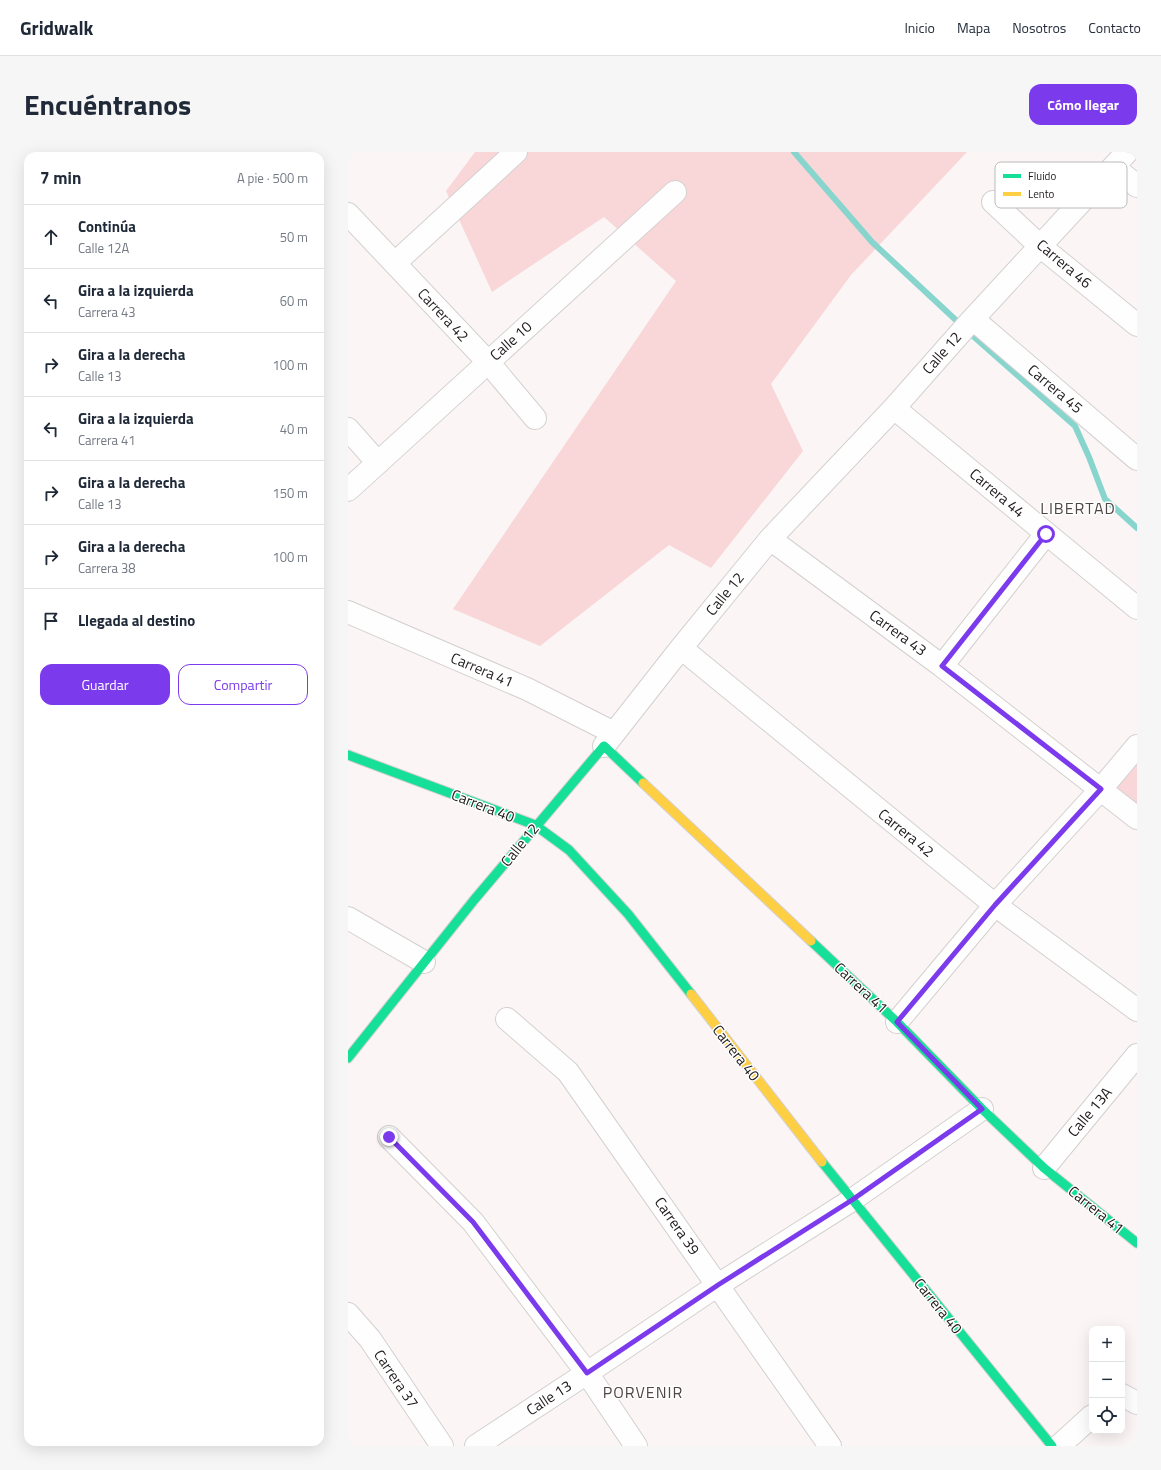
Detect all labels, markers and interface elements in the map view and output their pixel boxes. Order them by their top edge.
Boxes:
text: Gridwalk [20,13,93,42]
text: Inicio [904,17,935,38]
text: Mapa [957,17,990,38]
text: Nosotros [1012,17,1066,38]
text: Contacto [1088,17,1141,38]
text: Encuéntranos [24,83,191,126]
button: Cómo llegar [1029,84,1137,125]
legend [995,162,1127,208]
text: 7 min [40,165,81,191]
text: A pie · 500 m [237,168,308,188]
text: Fluido [1028,168,1056,184]
text: Lento [1028,186,1055,202]
text: Continúa [78,215,136,238]
icon: ahead [40,226,62,248]
text: 50 m [280,227,308,247]
street label: Carrera 46 [1032,234,1097,294]
text: Calle 12A [78,238,129,258]
text: Gira a la izquierda [78,279,194,302]
street label: Carrera 42 [412,283,474,347]
icon: left [40,290,62,312]
text: 60 m [280,291,308,311]
text: Carrera 43 [78,302,135,322]
street label: Calle 10 [484,315,537,366]
street label: Calle 12 [916,326,967,379]
text: Gira a la derecha [78,343,185,366]
icon: right [40,354,62,376]
text: 100 m [272,355,308,375]
street label: Carrera 45 [1023,359,1088,419]
text: Calle 13 [78,366,122,386]
text: Gira a la izquierda [78,407,194,430]
icon: left [40,418,62,440]
text: 40 m [280,419,308,439]
text: Carrera 41 [78,430,135,450]
street label: Carrera 44 [965,463,1030,523]
text: Gira a la derecha [78,471,185,494]
icon: right [40,482,62,504]
text: 150 m [272,483,308,503]
text: Calle 13 [78,494,122,514]
district label: LIBERTAD [1040,496,1116,520]
route start [1037,525,1055,543]
text: Gira a la derecha [78,535,185,558]
icon: right [40,546,62,568]
text: 100 m [272,547,308,567]
text: Carrera 38 [78,558,135,578]
street label: Calle 12 [700,567,749,620]
street label: Carrera 43 [865,604,932,661]
text: Llegada al destino [78,609,195,632]
icon: arrive [40,610,62,632]
street label: Carrera 41 [447,646,517,693]
button: Guardar [40,664,170,705]
button: Compartir [178,664,308,705]
street label: Carrera 40 [448,783,518,828]
street label: Carrera 42 [873,803,939,862]
street label: Calle 12 [495,818,544,871]
street label: Carrera 41 [829,957,893,1019]
street label: Carrera 40 [707,1019,766,1086]
street label: Calle 13A [1062,1082,1117,1142]
route end [380,1128,398,1146]
street label: Carrera 41 [1063,1180,1129,1239]
street label: Carrera 39 [649,1192,706,1259]
street label: Carrera 40 [909,1273,968,1339]
map controls [1089,1326,1125,1434]
button: + [1089,1326,1125,1362]
street label: Carrera 37 [368,1345,424,1413]
button: − [1089,1362,1125,1398]
street label: Calle 13 [521,1374,576,1421]
district label: PORVENIR [603,1380,683,1404]
button: locate [1089,1398,1125,1434]

